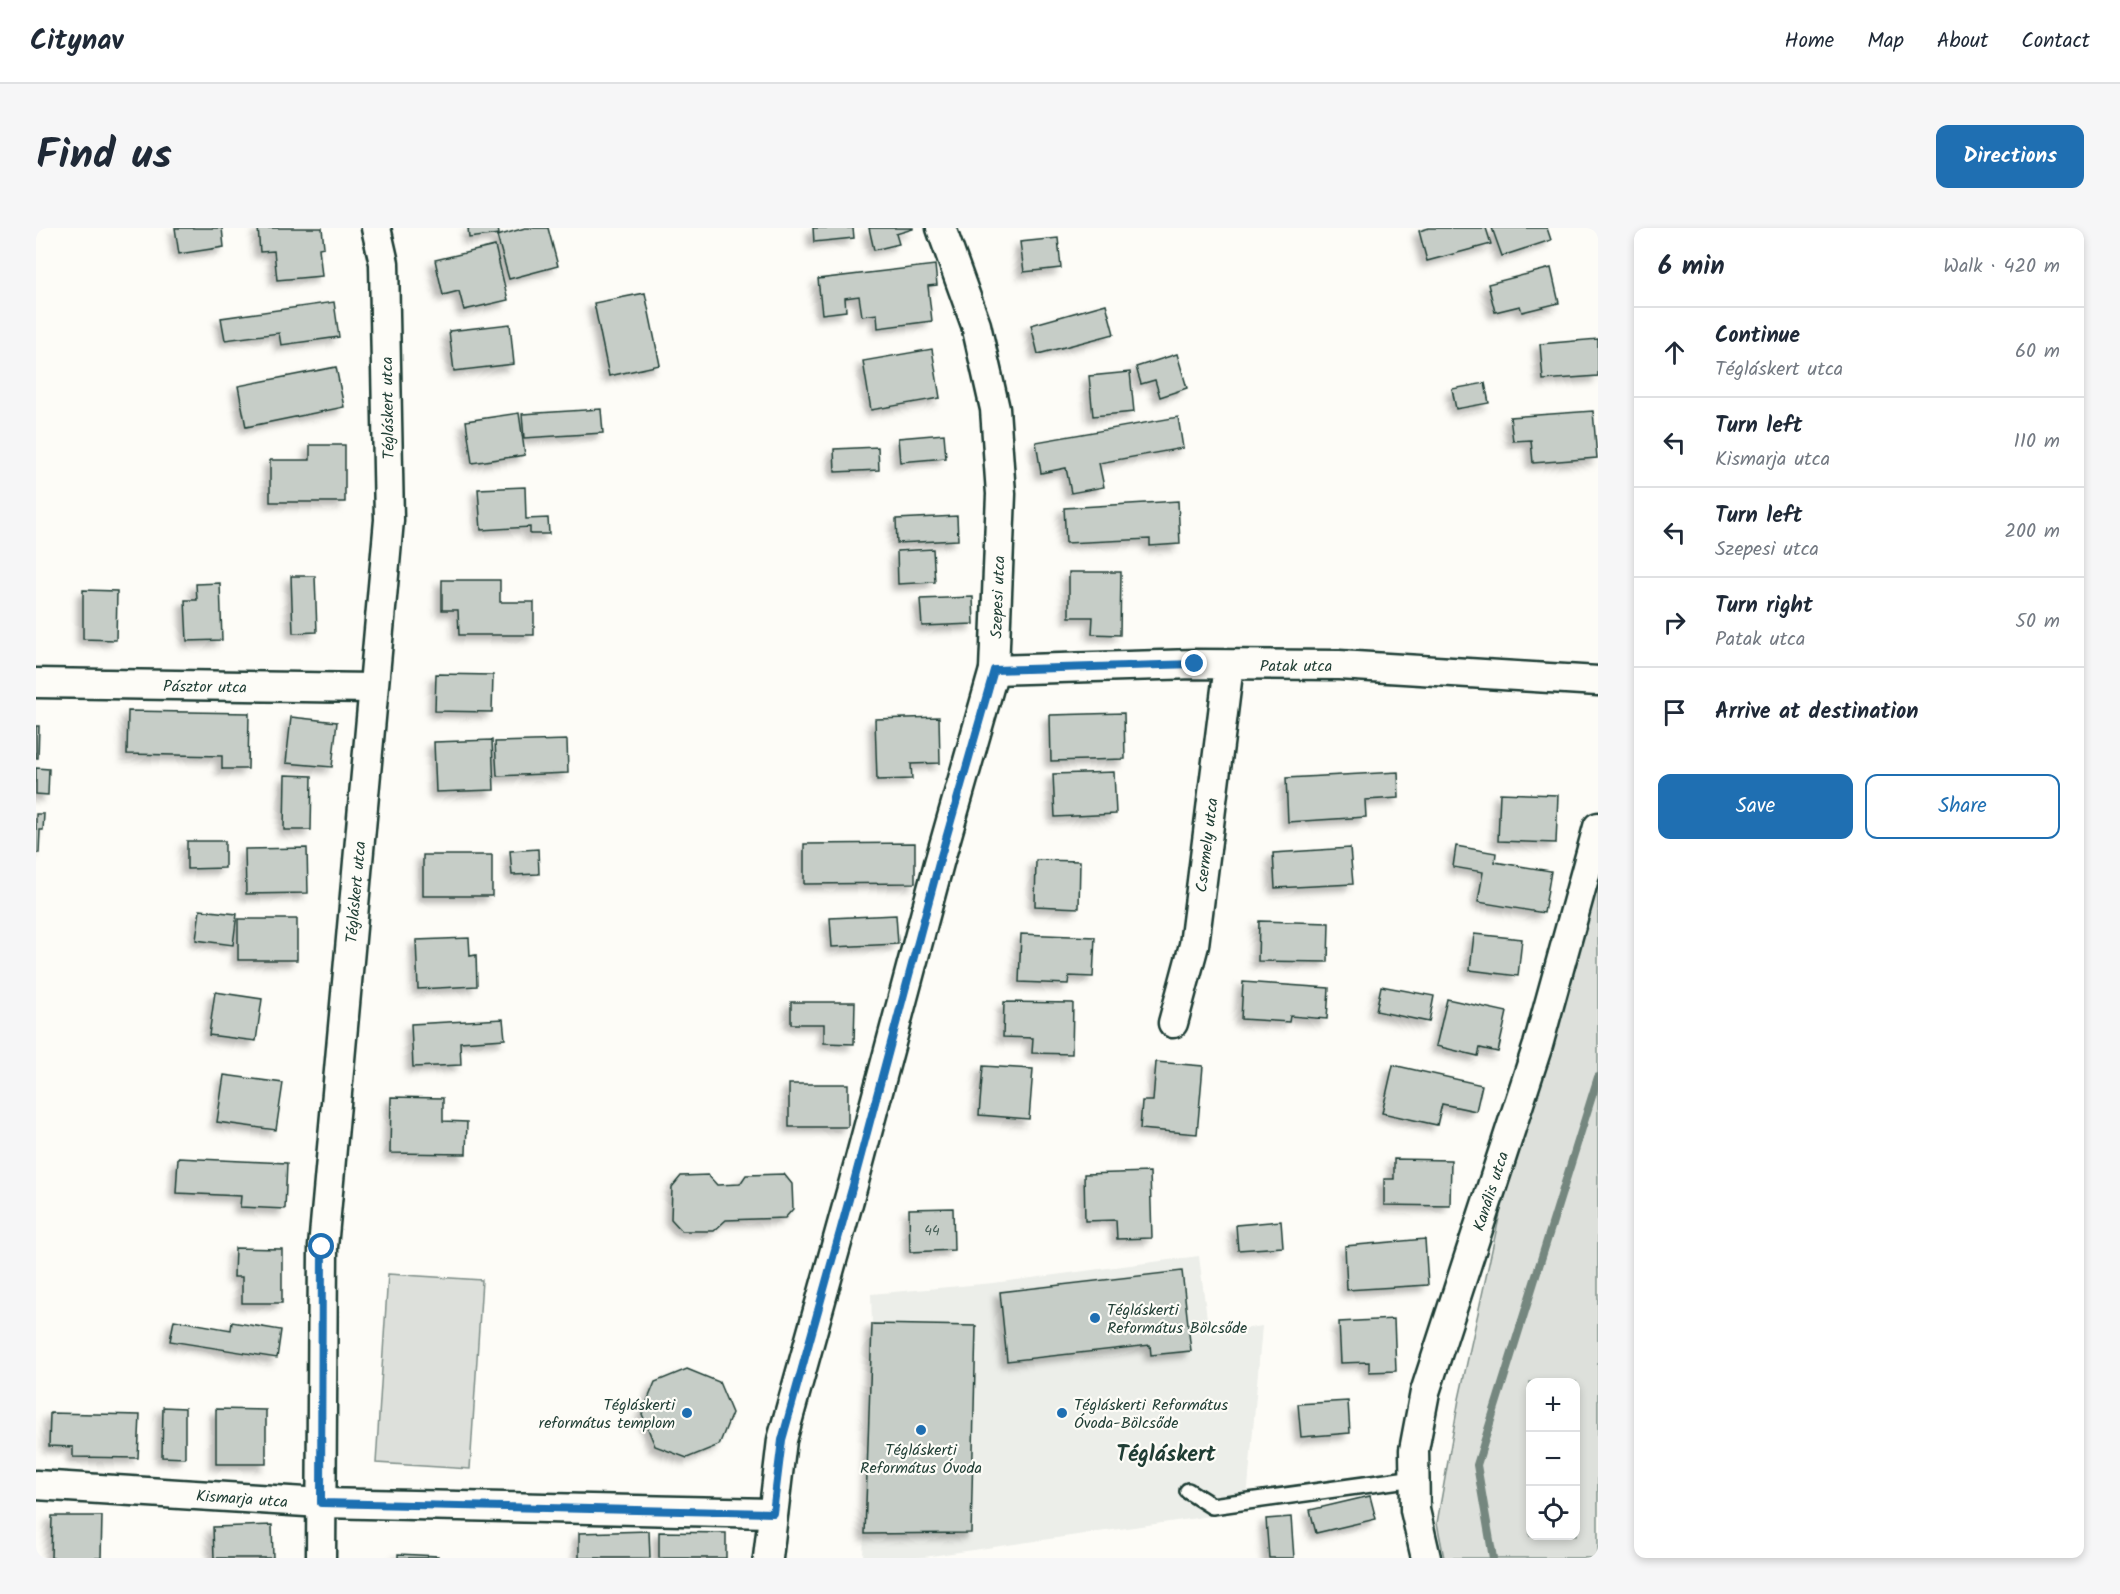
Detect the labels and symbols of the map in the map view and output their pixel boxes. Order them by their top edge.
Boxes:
street label: Tégláskert utca [375,356,402,459]
street label: Szepesi utca [985,555,1012,639]
route end [1181,650,1207,676]
street label: Patak utca [1260,654,1332,679]
street label: Pásztor utca [163,674,247,701]
street label: Csermely utca [1189,796,1226,894]
street label: Tégláskert utca [340,840,373,944]
street label: Kanális utca [1467,1148,1516,1235]
house number: 44 [924,1220,940,1242]
route start [308,1233,334,1259]
place label: Tégláskerti Református Bölcsőde [1107,1298,1247,1341]
marker: Tégláskerti Református Bölcsőde [1088,1311,1102,1325]
place label: Tégláskerti református templom [539,1393,676,1436]
place label: Tégláskerti Református Óvoda-Bölcsőde [1074,1393,1228,1436]
marker: Tégláskerti református templom [680,1406,694,1420]
marker: Tégláskerti Református Óvoda-Bölcsőde [1055,1406,1069,1420]
marker: Tégláskerti Református Óvoda [914,1423,928,1437]
place label: Tégláskerti Református Óvoda [860,1438,982,1481]
district label: Tégláskert [1116,1438,1217,1473]
street label: Kismarja utca [195,1484,289,1515]

